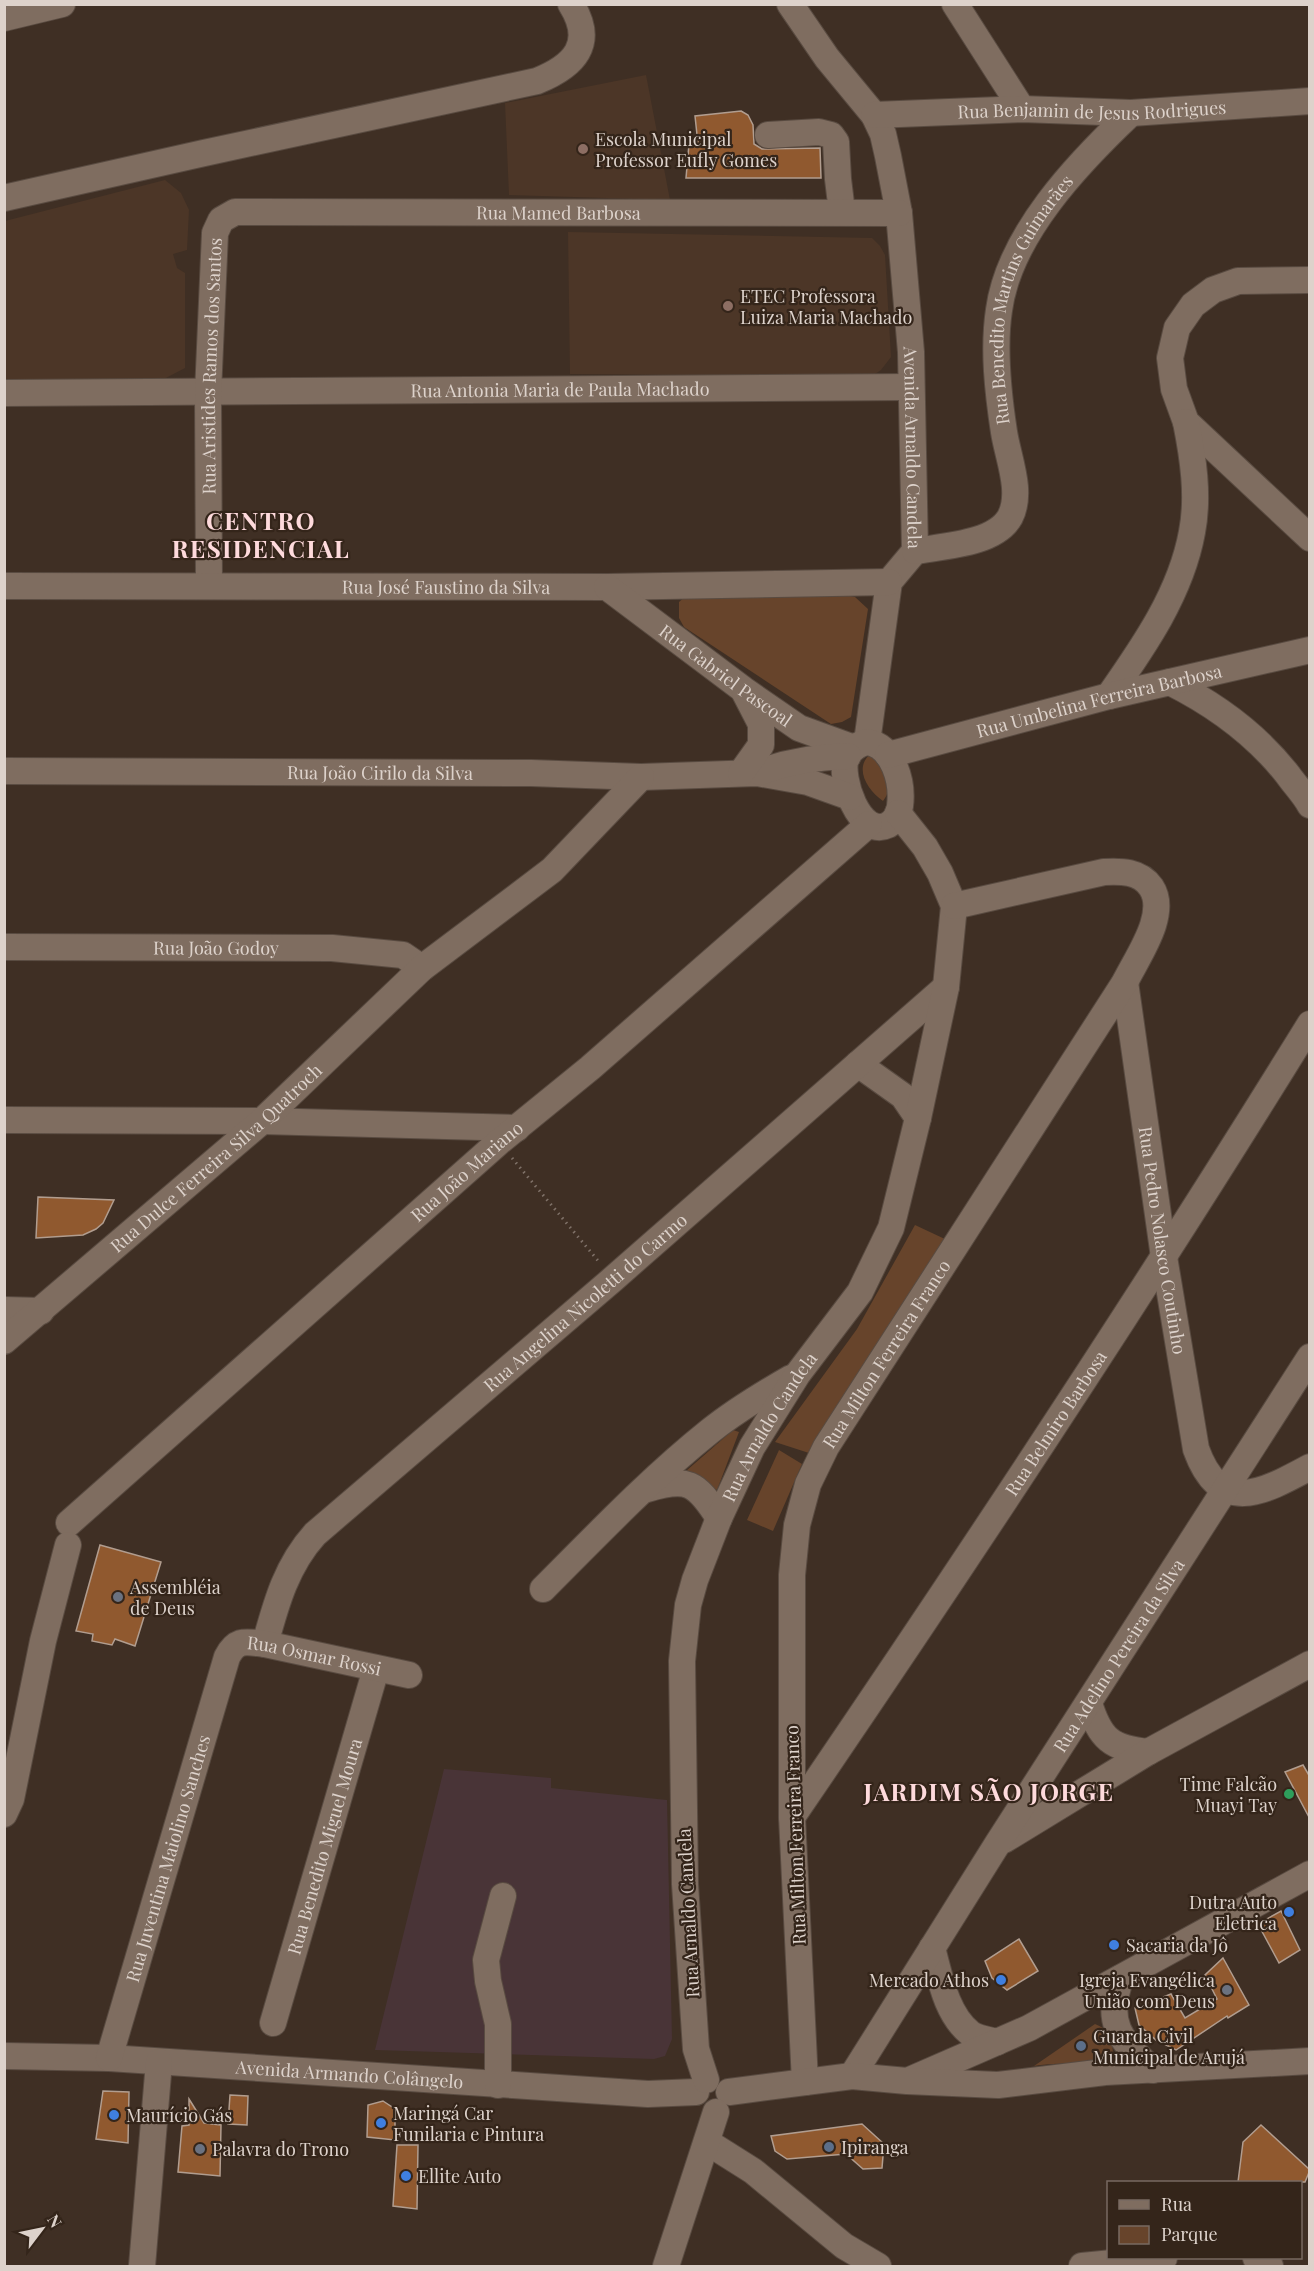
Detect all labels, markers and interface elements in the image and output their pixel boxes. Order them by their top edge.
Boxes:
street label: Rua Benjamin de Jesus Rodrigues [957,95,1227,125]
place label: Escola Municipal Professor Eufly Gomes [595,127,777,172]
marker: Escola Municipal Professor Eufly Gomes [576,142,590,156]
street label: Rua Benedito Martins Guimarães [984,169,1078,426]
street label: Rua Mamed Barbosa [476,200,641,225]
street label: Rua Aristides Ramos dos Santos [196,237,227,495]
place label: ETEC Professora Luiza Maria Machado [740,284,912,329]
marker: ETEC Professora Luiza Maria Machado [721,299,735,313]
street label: Avenida Arnaldo Candela [898,344,927,549]
street label: Rua Antonia Maria de Paula Machado [410,376,710,402]
district label: CENTRO RESIDENCIAL [172,504,350,564]
street label: Rua José Faustino da Silva [342,575,550,599]
street label: Rua Gabriel Pascoal [654,618,797,732]
street label: Rua Umbelina Ferreira Barbosa [974,659,1224,743]
street label: Rua João Cirilo da Silva [287,760,473,785]
street label: Rua João Godoy [153,935,279,960]
street label: Rua Dulce Ferreira Silva Quatroch [105,1058,327,1258]
street label: Rua João Mariano [405,1115,528,1227]
street label: Rua Pedro Nolasco Coutinho [1134,1125,1192,1356]
street label: Rua Angelina Nicoletti do Carmo [478,1208,692,1397]
street label: Rua Milton Ferreira Franco [816,1255,956,1453]
street label: Rua Belmiro Barbosa [999,1346,1112,1500]
street label: Rua Arnaldo Candela [716,1347,822,1505]
street label: Rua Adelino Pereira da Silva [1047,1554,1190,1757]
place label: Assembléia de Deus [129,1575,221,1620]
marker: Assembléia de Deus [111,1590,125,1604]
street label: Rua Osmar Rossi [246,1630,384,1681]
street label: Rua Milton Ferreira Franco [779,1725,811,1945]
street label: Rua Juventina Maiolino Sanches [120,1732,215,1985]
street label: Rua Benedito Miguel Moura [282,1735,367,1957]
place label: Time Falcão Muayi Tay [1179,1772,1277,1817]
district label: JARDIM SÃO JORGE [863,1775,1114,1807]
marker: Time Falcão Muayi Tay [1282,1787,1296,1801]
street label: Rua Arnaldo Candela [672,1828,704,1998]
place label: Dutra Auto Eletrica [1189,1890,1277,1935]
marker: Dutra Auto Eletrica [1282,1905,1296,1919]
place label: Sacaria da Jô [1126,1933,1228,1957]
marker: Sacaria da Jô [1107,1938,1121,1952]
place label: Mercado Athos [869,1968,989,1992]
place label: Igreja Evangélica União com Deus [1079,1968,1215,2013]
marker: Mercado Athos [994,1973,1008,1987]
marker: Igreja Evangélica União com Deus [1220,1983,1234,1997]
place label: Guarda Civil Municipal de Arujá [1093,2024,1245,2069]
marker: Guarda Civil Municipal de Arujá [1074,2039,1088,2053]
street label: Avenida Armando Colângelo [234,2054,464,2094]
place label: Maringá Car Funilaria e Pintura [393,2101,544,2146]
place label: Maurício Gás [126,2103,232,2127]
marker: Maurício Gás [107,2108,121,2122]
marker: Maringá Car Funilaria e Pintura [374,2116,388,2130]
place label: Ipiranga [841,2135,908,2159]
place label: Palavra do Trono [212,2137,349,2161]
marker: Ipiranga [822,2140,836,2154]
marker: Palavra do Trono [193,2142,207,2156]
place label: Ellite Auto [418,2164,502,2188]
marker: Ellite Auto [399,2169,413,2183]
legend [1107,2181,1302,2259]
text: Rua [1161,2192,1192,2216]
north arrow [12,2199,72,2259]
text: N [43,2210,67,2232]
text: Parque [1161,2222,1218,2246]

